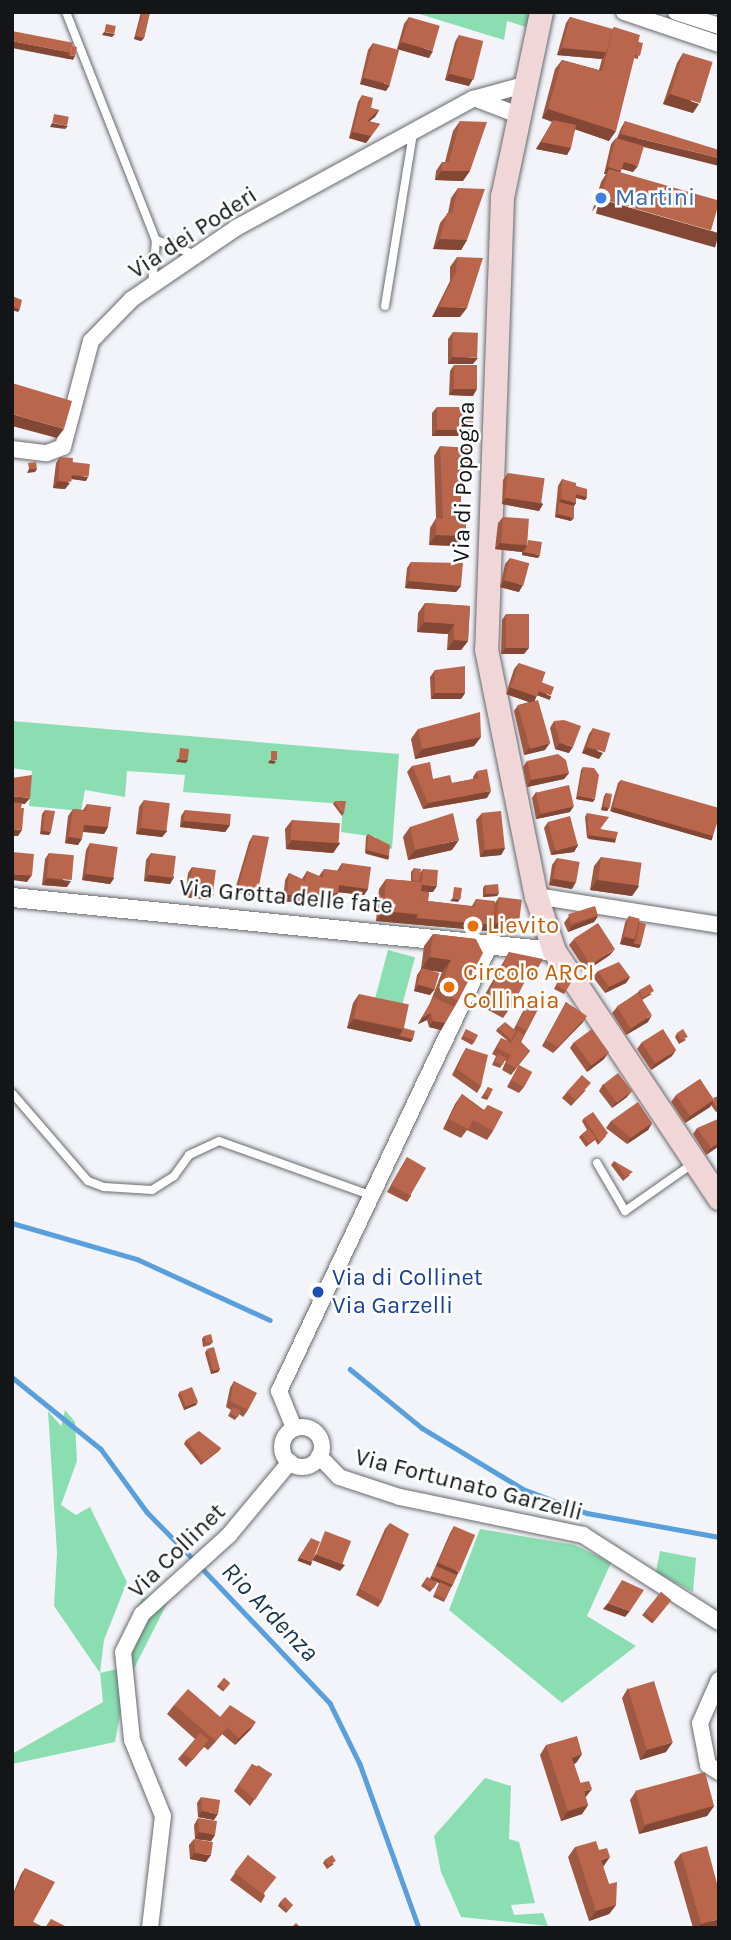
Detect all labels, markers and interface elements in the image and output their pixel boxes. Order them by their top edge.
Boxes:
street label: Via dei Poderi [123,181,263,285]
place label: Martini [615,184,695,212]
marker: Martini [593,190,609,206]
street label: Via di Popogna [447,401,481,563]
street label: Via Grotta delle fate [178,873,394,921]
place label: Lievito [487,912,559,940]
marker: Lievito [465,918,481,934]
place label: Circolo ARCI Collinaia [463,959,594,1015]
marker: Circolo ARCI Collinaia [441,979,457,995]
place label: Via di Collinet Via Garzelli [332,1264,483,1320]
marker: Via di Collinet Via Garzelli [310,1284,326,1300]
street label: Via Fortunato Garzelli [352,1443,586,1527]
street label: Via Collinet [122,1498,232,1604]
water label: Rio Ardenza [215,1556,325,1668]

